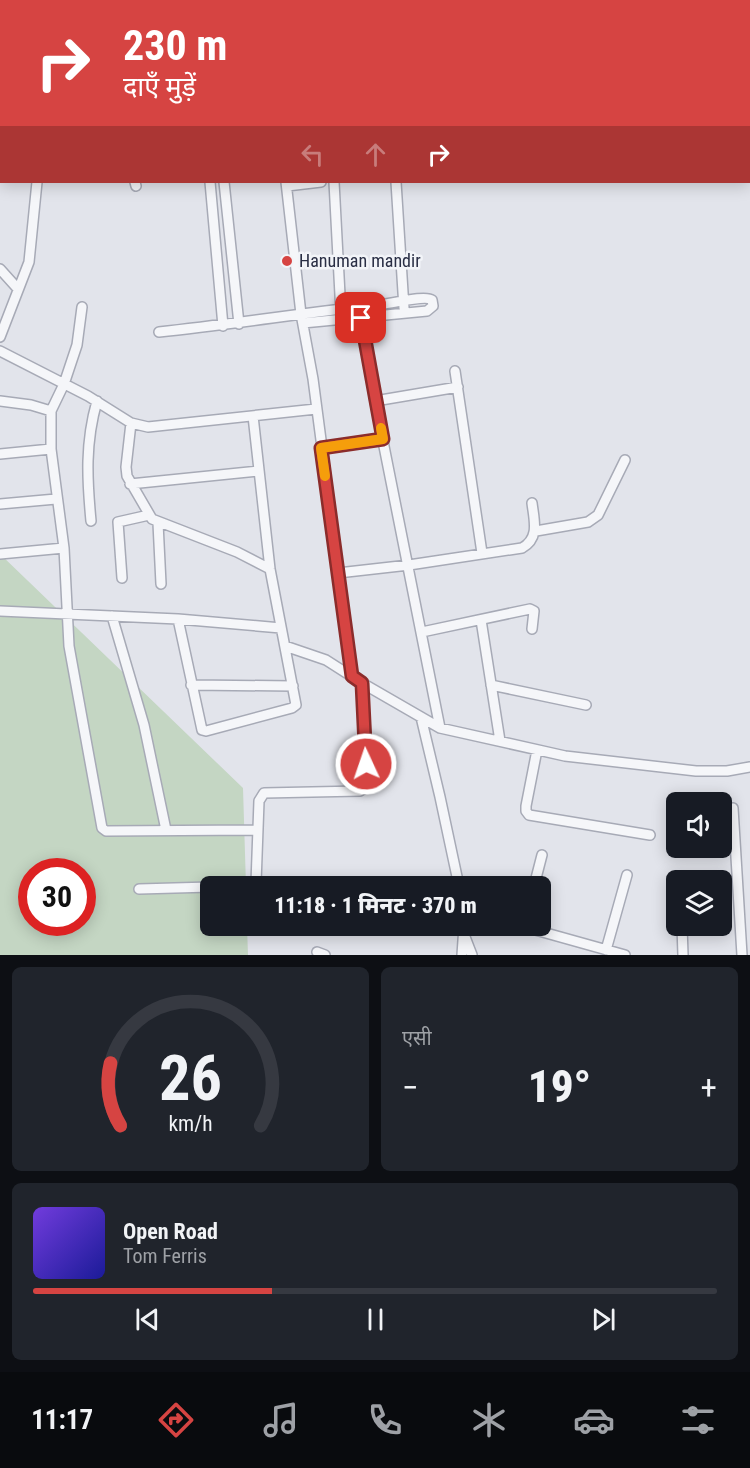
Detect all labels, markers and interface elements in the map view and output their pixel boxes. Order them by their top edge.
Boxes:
text: 230 m [123,21,228,70]
icon: right [24,24,102,102]
text: दाएँ मुड़ें [123,71,196,103]
icon: left [296,138,329,171]
icon: ahead [359,138,392,171]
icon: right [422,138,455,171]
place label: Hanuman mandir [299,250,421,271]
marker: Hanuman mandir [280,254,294,268]
pin [335,292,386,343]
icon: arrive [344,301,377,334]
position arrow [334,732,398,796]
map controls [666,792,732,936]
button: sound [666,792,732,858]
speed limit sign: 30 [18,858,96,936]
button: layers [666,870,732,936]
text: 11:18 · 1 मिनट · 370 m [274,893,477,918]
text: एसी [402,1026,432,1050]
text: 26 [159,1042,222,1115]
text: 19° [528,1060,591,1113]
text: − [402,1068,419,1107]
text: + [701,1068,717,1107]
text: km/h [168,1111,213,1136]
text: Open Road [123,1219,218,1244]
text: Tom Ferris [123,1244,207,1268]
icon: previous [131,1303,164,1336]
icon: pause [359,1303,392,1336]
icon: next [587,1303,620,1336]
icon: directions [155,1399,197,1441]
icon: music [260,1399,302,1441]
icon: phone [364,1399,406,1441]
icon: climate [468,1399,510,1441]
icon: car [573,1399,615,1441]
icon: filters [677,1399,719,1441]
text: 11:17 [31,1404,93,1436]

